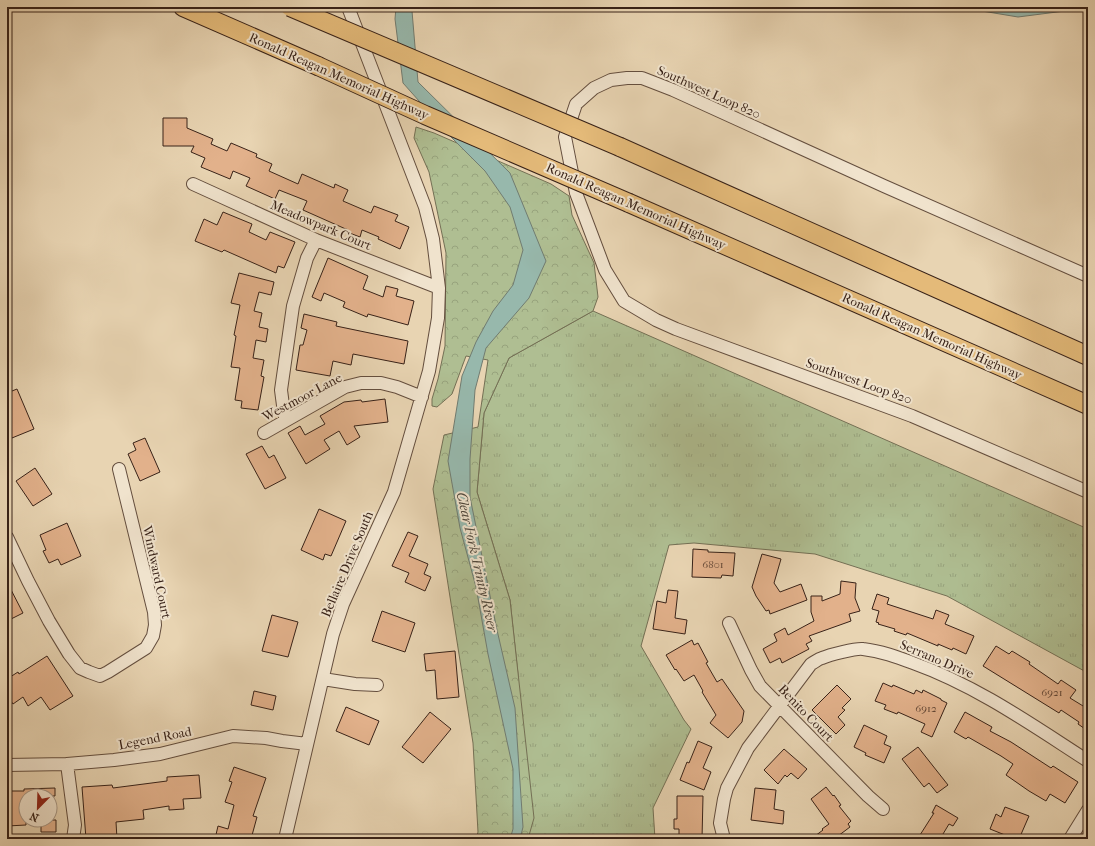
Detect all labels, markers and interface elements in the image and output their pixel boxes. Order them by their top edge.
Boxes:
street label: Ronald Reagan Memorial Highway [247,29,432,123]
street label: Southwest Loop 820 [655,62,763,122]
street label: Ronald Reagan Memorial Highway [544,159,729,253]
street label: Meadowpark Court [268,197,374,253]
street label: Ronald Reagan Memorial Highway [840,289,1025,383]
street label: Southwest Loop 820 [804,355,914,407]
street label: Westmoor Lane [259,370,345,425]
water label: Clear Fork Trinity River [453,490,502,635]
street label: Bellaire Drive South [318,508,376,619]
street label: Windward Court [140,523,174,620]
house number: 6801 [702,558,724,571]
street label: Serrano Drive [898,637,977,682]
street label: Benito Court [775,682,837,745]
house number: 6921 [1041,686,1063,699]
house number: 6912 [915,702,937,715]
street label: Legend Road [117,723,194,752]
north arrow [18,788,58,828]
text: N [27,809,41,824]

